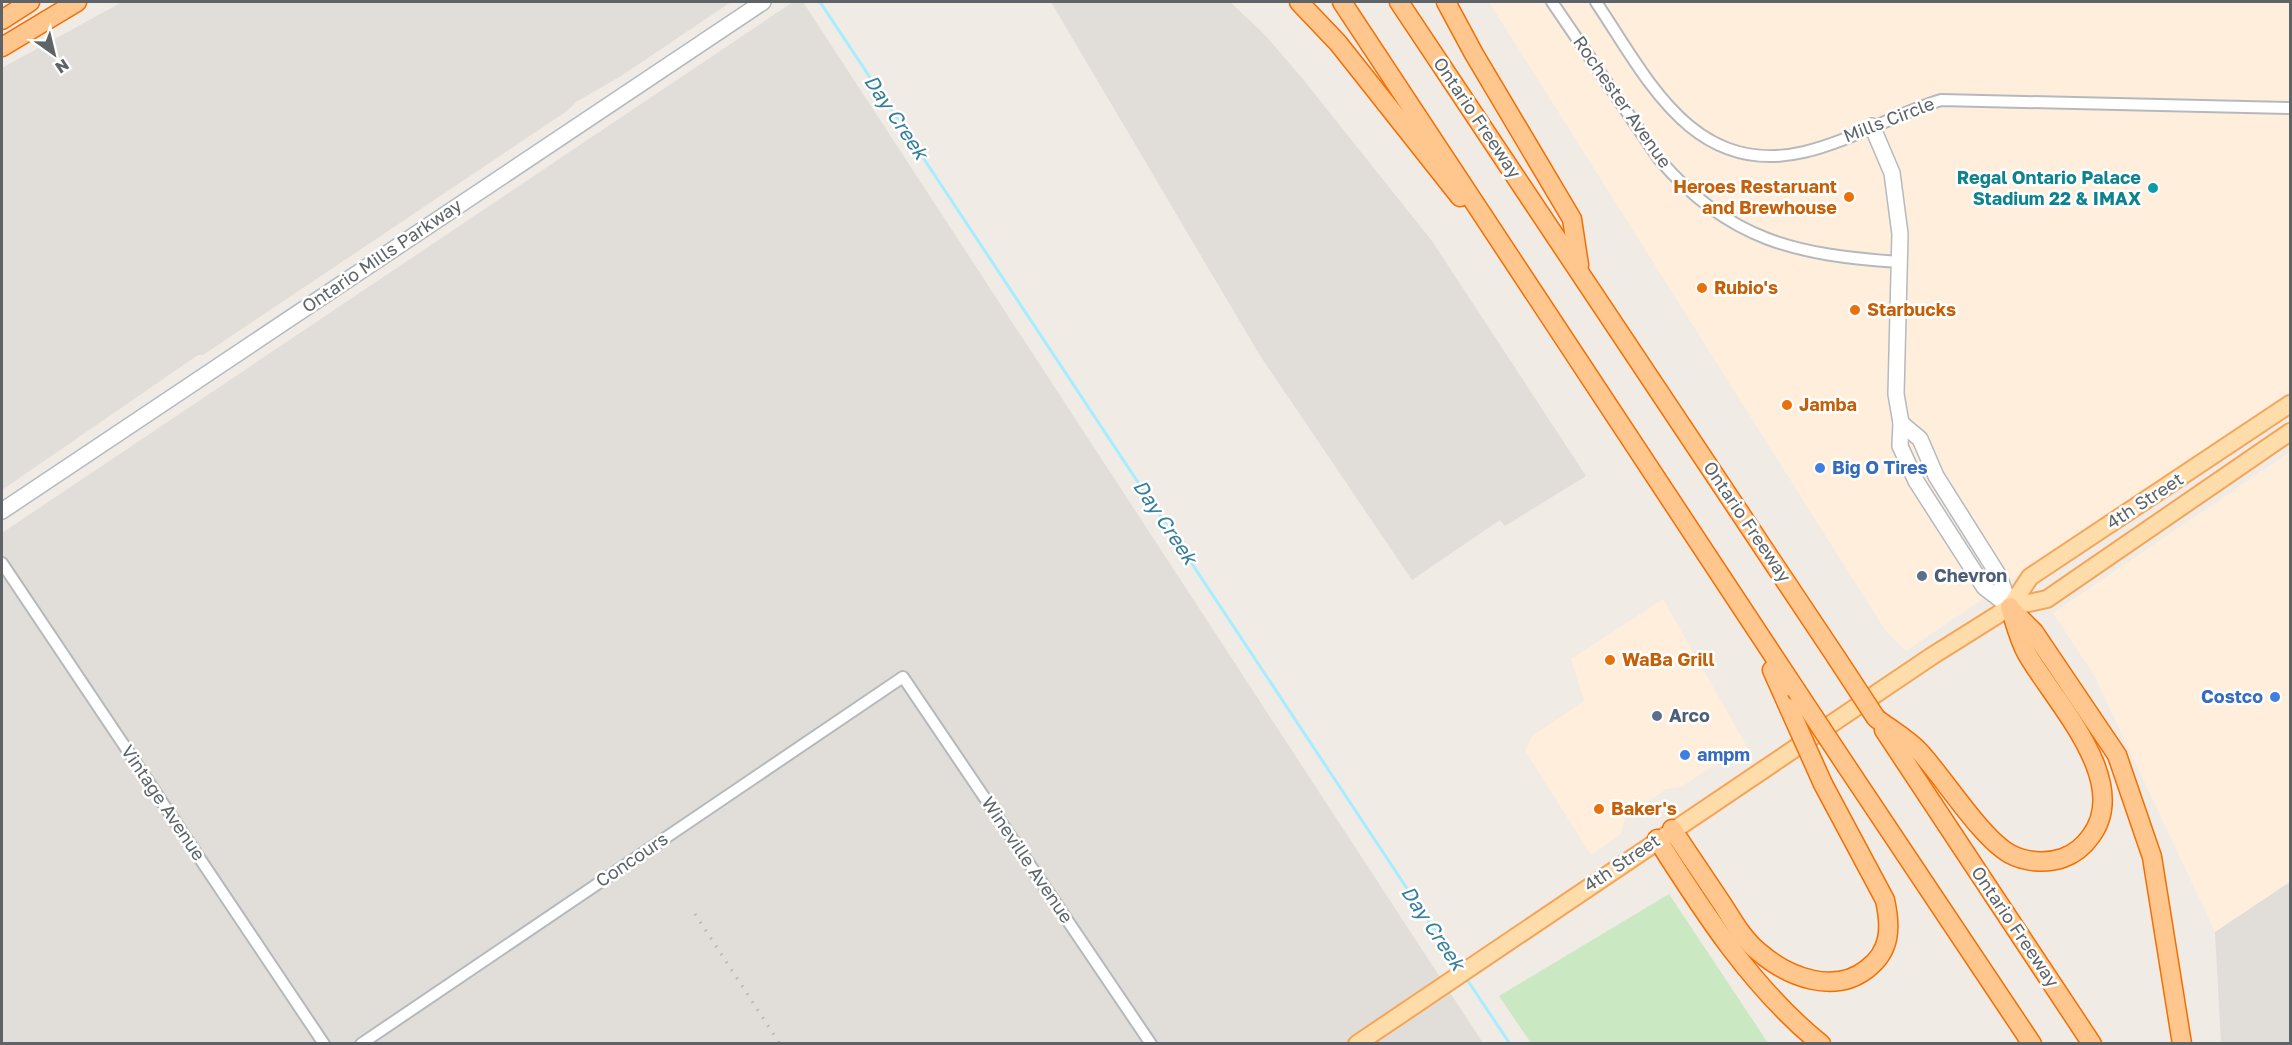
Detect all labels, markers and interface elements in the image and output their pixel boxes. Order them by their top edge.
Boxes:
north arrow [24,24,84,84]
street label: Rochester Avenue [1569,31,1677,172]
street label: Ontario Freeway [1429,53,1526,182]
text: N [52,55,73,78]
water label: Day Creek [859,70,935,166]
street label: Mills Circle [1840,92,1937,146]
place label: Regal Ontario Palace Stadium 22 & IMAX [1957,166,2141,209]
place label: Heroes Restaruant and Brewhouse [1673,175,1837,218]
marker: Regal Ontario Palace Stadium 22 & IMAX [2146,181,2160,195]
marker: Heroes Restaruant and Brewhouse [1842,190,1856,204]
street label: Ontario Mills Parkway [297,194,465,317]
place label: Rubio's [1714,276,1778,298]
marker: Rubio's [1695,281,1709,295]
place label: Starbucks [1867,298,1956,320]
marker: Starbucks [1848,303,1862,317]
place label: Jamba [1799,393,1857,415]
marker: Jamba [1780,398,1794,412]
place label: Big O Tires [1832,456,1928,478]
street label: Ontario Freeway [1699,457,1796,586]
marker: Big O Tires [1813,461,1827,475]
street label: 4th Street [2102,467,2187,533]
water label: Day Creek [1128,475,1204,571]
place label: Chevron [1934,564,2007,586]
marker: Chevron [1915,569,1929,583]
place label: WaBa Grill [1622,648,1714,670]
marker: WaBa Grill [1603,653,1617,667]
place label: Costco [2201,685,2263,707]
marker: Costco [2268,690,2282,704]
place label: Arco [1669,704,1710,726]
marker: Arco [1650,709,1664,723]
street label: Vintage Avenue [117,740,211,864]
place label: ampm [1697,743,1750,765]
marker: ampm [1678,748,1692,762]
street label: Wineville Avenue [977,792,1078,927]
place label: Baker's [1611,797,1677,819]
marker: Baker's [1592,802,1606,816]
street label: Concours [591,827,672,891]
street label: 4th Street [1579,829,1664,896]
street label: Ontario Freeway [1967,862,2064,991]
water label: Day Creek [1396,881,1472,977]

